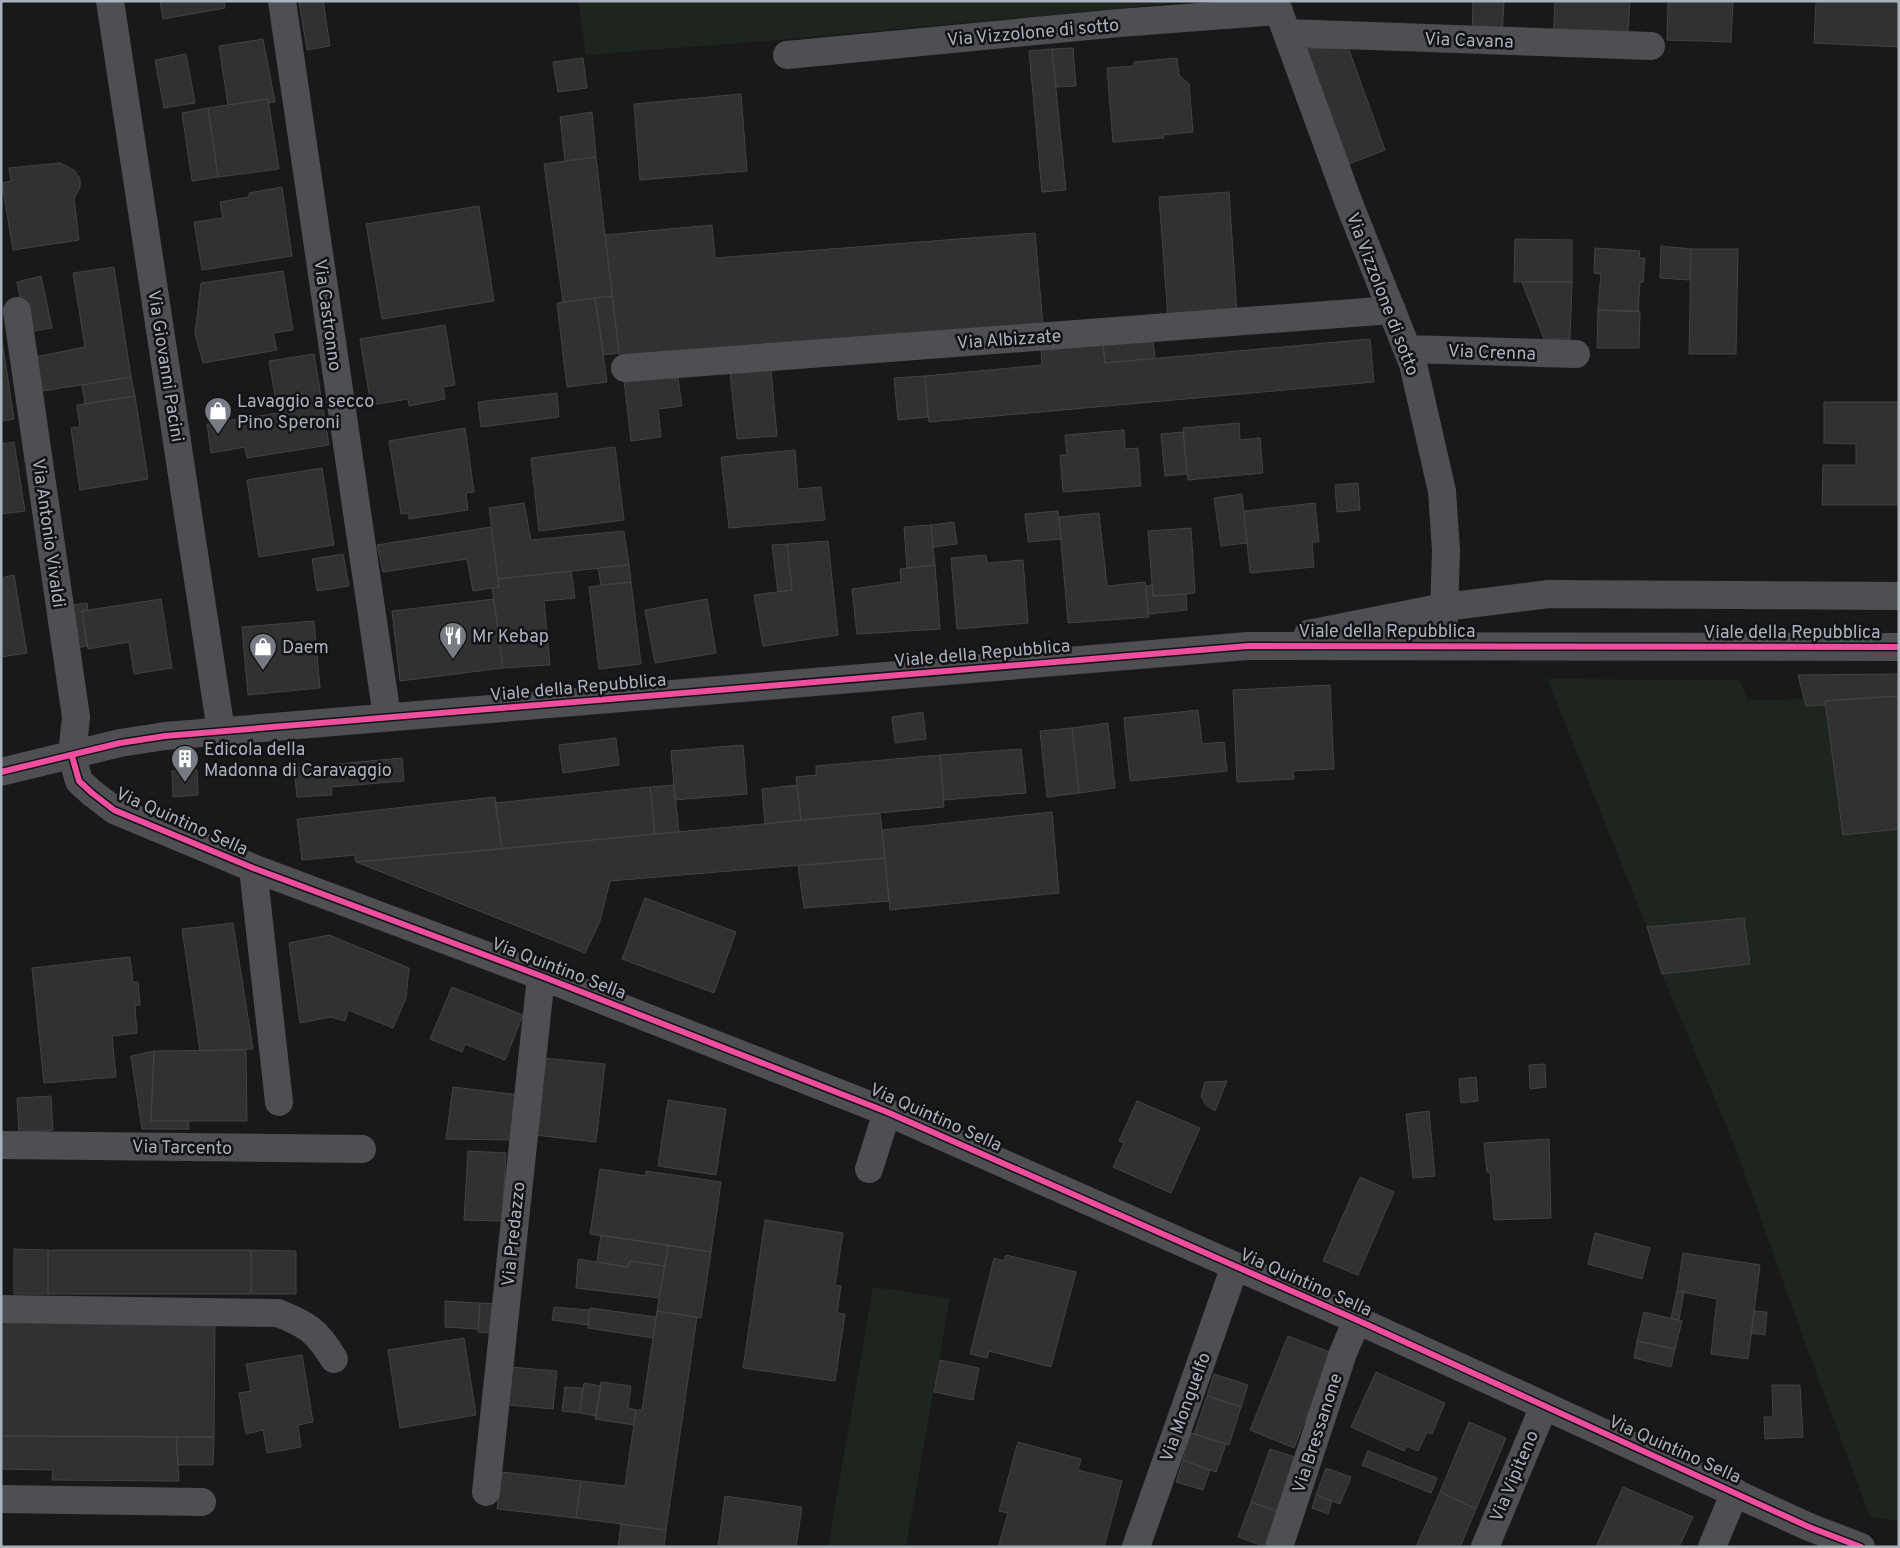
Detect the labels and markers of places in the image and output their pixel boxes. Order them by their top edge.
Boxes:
place label: Lavaggio a secco Pino Speroni [237,391,374,435]
shop icon: Lavaggio a secco Pino Speroni [203,396,233,435]
restaurant icon: Mr Kebap [438,621,468,660]
place label: Mr Kebap [472,626,549,649]
shop icon: Daem [248,632,278,671]
place label: Daem [282,637,329,660]
place label: Edicola della Madonna di Caravaggio [204,739,392,783]
building icon: Edicola della Madonna di Caravaggio [170,744,200,783]

